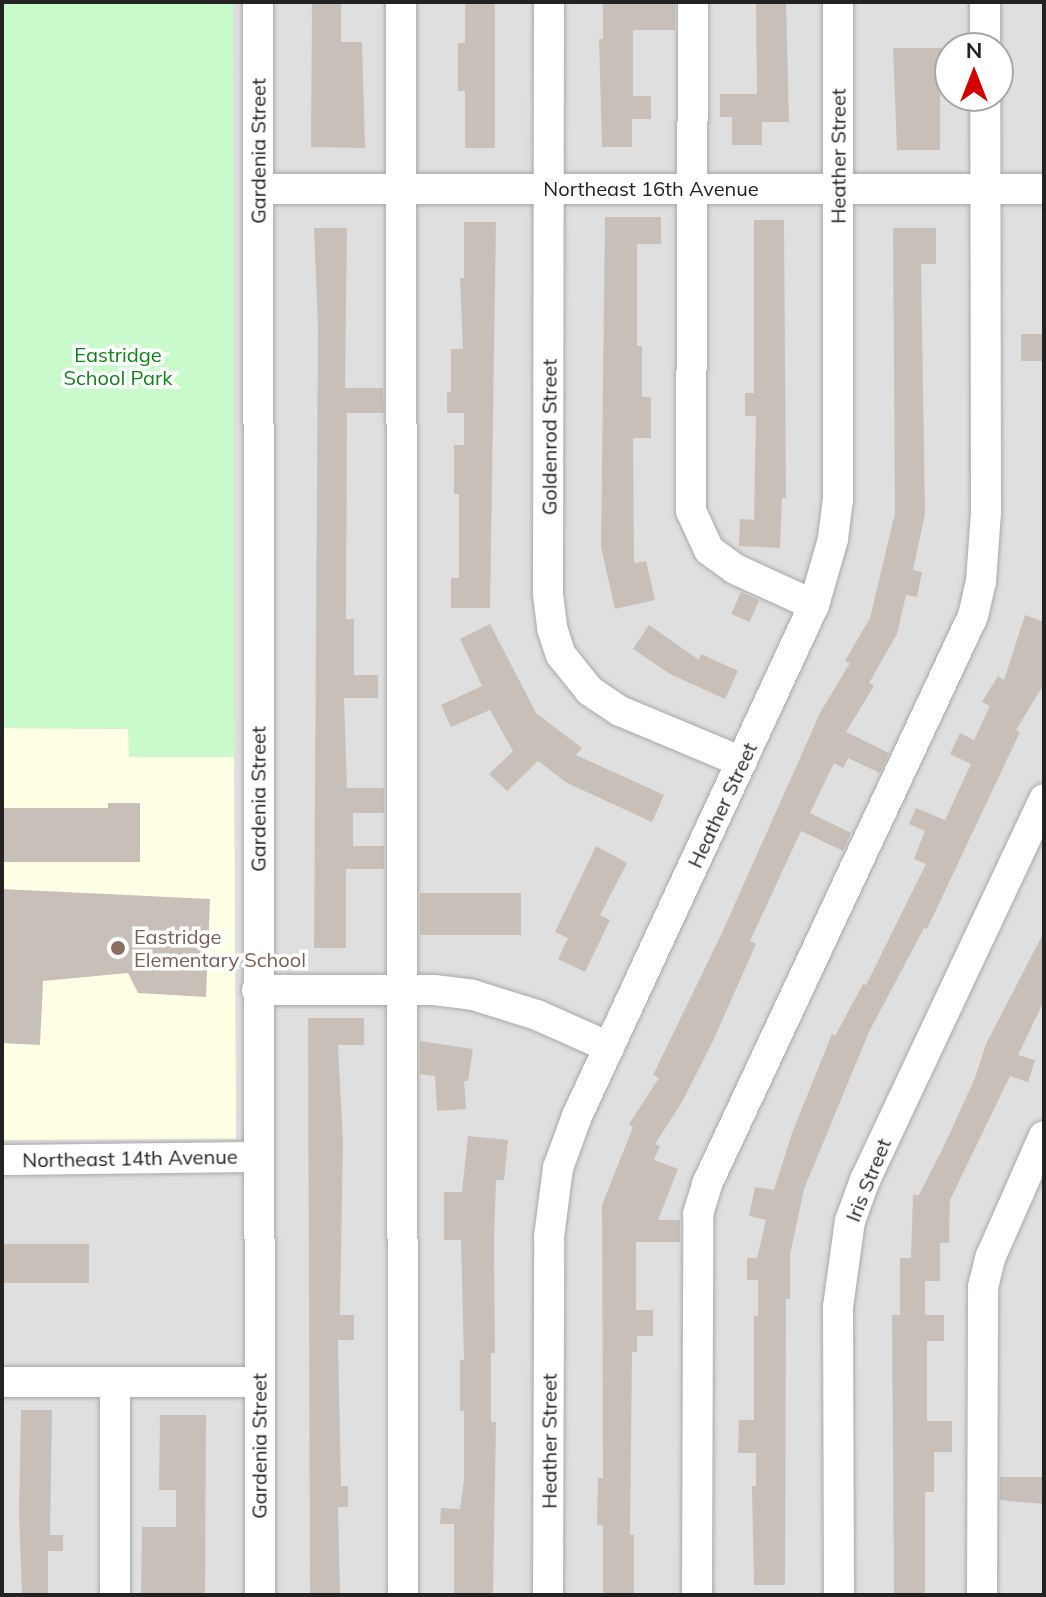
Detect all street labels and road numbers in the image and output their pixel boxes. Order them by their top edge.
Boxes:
street label: Gardenia Street [246,78,270,224]
street label: Heather Street [826,88,850,224]
street label: Northeast 16th Avenue [543,176,759,200]
street label: Goldenrod Street [537,359,561,515]
street label: Gardenia Street [246,726,270,872]
street label: Heather Street [682,738,762,872]
street label: Iris Street [840,1135,896,1225]
street label: Northeast 14th Avenue [22,1144,238,1172]
street label: Gardenia Street [247,1373,271,1519]
street label: Heather Street [537,1373,561,1509]

